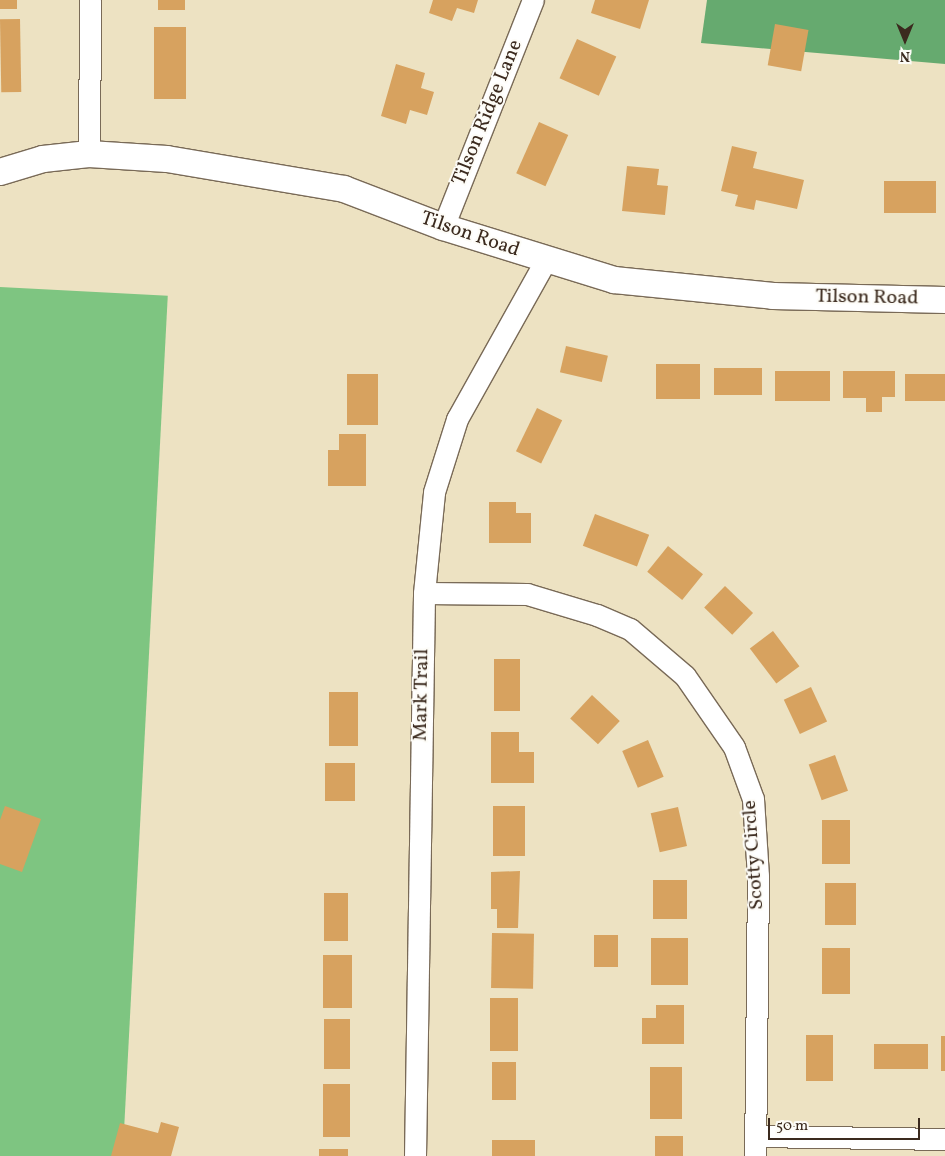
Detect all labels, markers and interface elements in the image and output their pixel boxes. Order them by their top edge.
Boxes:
north arrow [880,15,930,65]
street label: Tilson Ridge Lane [448,37,528,189]
text: N [900,46,910,65]
street label: Tilson Road [417,207,523,263]
street label: Tilson Road [815,285,919,311]
street label: Mark Trail [409,648,435,742]
street label: Scotty Circle [738,799,770,911]
scale bar [770,1108,922,1140]
text: 50 m [776,1116,808,1137]

